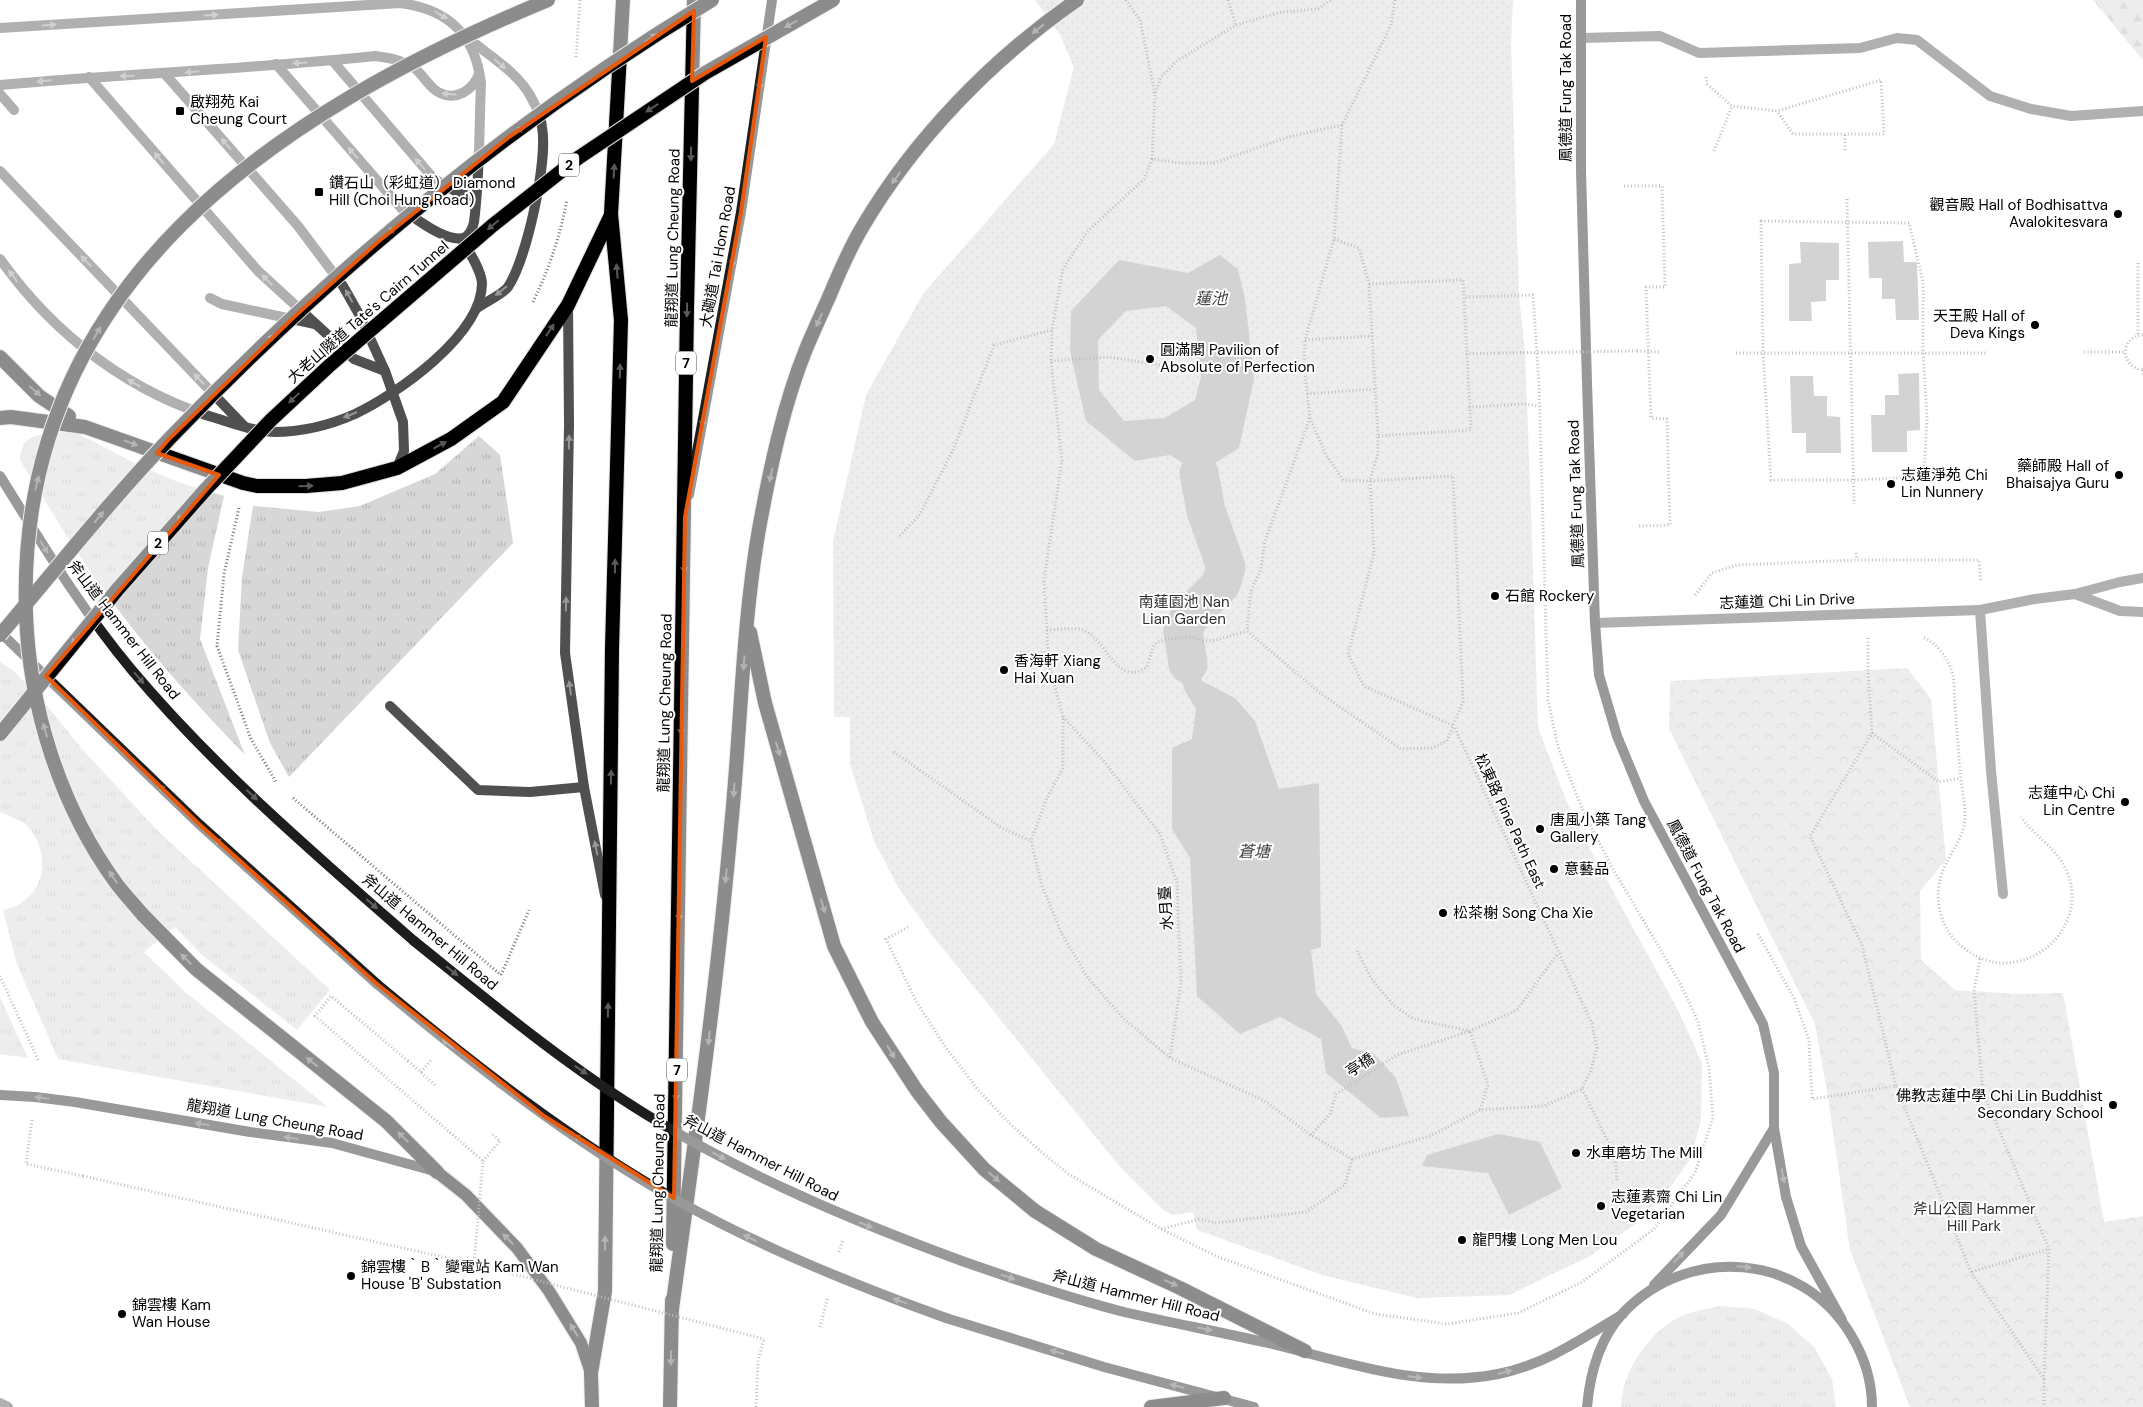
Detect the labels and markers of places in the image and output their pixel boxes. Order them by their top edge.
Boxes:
place label: 啟翔苑 Kai Cheung Court [190,92,287,129]
marker: 啟翔苑 Kai Cheung Court [174,105,186,117]
place label: 鑽石山（彩虹道） Diamond Hill (Choi Hung Road) [329,173,515,210]
marker: 鑽石山（彩虹道） Diamond Hill (Choi Hung Road) [313,186,325,198]
place label: 觀音殿 Hall of Bodhisattva Avalokitesvara [1929,195,2108,232]
marker: 觀音殿 Hall of Bodhisattva Avalokitesvara [2112,208,2124,220]
place label: 天王殿 Hall of Deva Kings [1933,306,2025,343]
marker: 天王殿 Hall of Deva Kings [2029,319,2041,331]
place label: 圓滿閣 Pavilion of Absolute of Perfection [1160,340,1315,377]
marker: 圓滿閣 Pavilion of Absolute of Perfection [1144,353,1156,365]
place label: 藥師殿 Hall of Bhaisajya Guru [2006,456,2109,493]
place label: 志蓮淨苑 Chi Lin Nunnery [1901,465,1988,502]
marker: 藥師殿 Hall of Bhaisajya Guru [2113,469,2125,481]
marker: 志蓮淨苑 Chi Lin Nunnery [1885,478,1897,490]
place label: 石館 Rockery [1505,586,1595,606]
marker: 石館 Rockery [1489,590,1501,602]
place label: 香海軒 Xiang Hai Xuan [1014,651,1101,688]
marker: 香海軒 Xiang Hai Xuan [998,664,1010,676]
place label: 志蓮中心 Chi Lin Centre [2028,783,2115,820]
marker: 志蓮中心 Chi Lin Centre [2119,796,2131,808]
place label: 唐風小築 Tang Gallery [1550,810,1646,847]
marker: 唐風小築 Tang Gallery [1534,823,1546,835]
place label: 意藝品 [1564,859,1609,879]
marker: 意藝品 [1548,863,1560,875]
place label: 松茶榭 Song Cha Xie [1453,903,1593,923]
marker: 松茶榭 Song Cha Xie [1437,907,1449,919]
place label: 佛教志蓮中學 Chi Lin Buddhist Secondary School [1896,1086,2103,1123]
marker: 佛教志蓮中學 Chi Lin Buddhist Secondary School [2107,1099,2119,1111]
place label: 水車磨坊 The Mill [1586,1143,1702,1163]
marker: 水車磨坊 The Mill [1570,1147,1582,1159]
place label: 志蓮素齋 Chi Lin Vegetarian [1611,1187,1722,1224]
marker: 志蓮素齋 Chi Lin Vegetarian [1595,1200,1607,1212]
place label: 龍門樓 Long Men Lou [1472,1230,1617,1250]
marker: 龍門樓 Long Men Lou [1456,1234,1468,1246]
place label: 錦雲樓‵B‵變電站 Kam Wan House 'B' Substation [361,1257,559,1294]
marker: 錦雲樓‵B‵變電站 Kam Wan House 'B' Substation [345,1270,357,1282]
place label: 錦雲樓 Kam Wan House [132,1295,211,1332]
marker: 錦雲樓 Kam Wan House [116,1308,128,1320]

